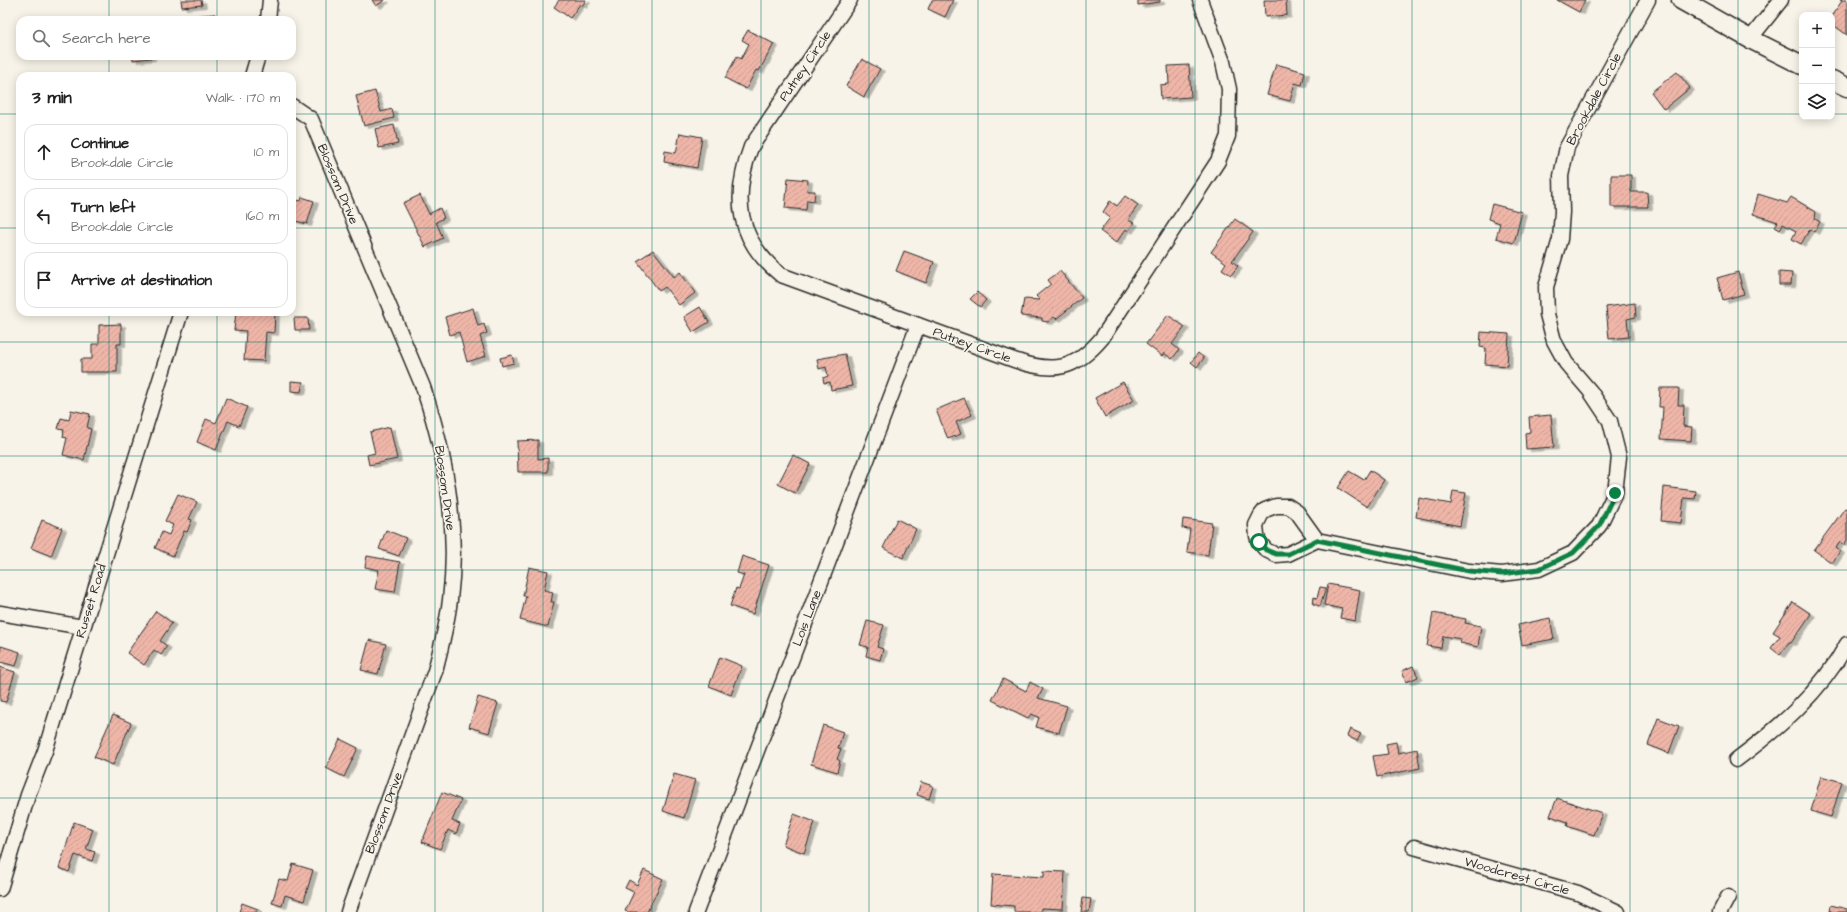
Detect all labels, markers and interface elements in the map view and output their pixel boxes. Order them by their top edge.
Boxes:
map controls [1799,12,1835,120]
button: + [1799,12,1835,48]
search box [16,16,296,60]
icon: search [30,27,52,49]
street label: Putney Circle [775,27,836,105]
text: Search here [62,28,151,49]
button: − [1799,48,1835,84]
street label: Brookdale Circle [1562,50,1626,148]
button: layers [1799,84,1835,120]
text: 3 min [32,86,72,110]
text: Walk · 170 m [206,89,280,107]
text: Continue [71,133,129,154]
icon: ahead [33,141,55,163]
street label: Blossom Drive [313,141,363,227]
text: 10 m [254,143,279,161]
text: Brookdale Circle [71,154,173,172]
text: Turn left [71,197,135,218]
icon: left [33,205,55,227]
text: 160 m [246,207,279,225]
text: Brookdale Circle [71,218,173,236]
icon: arrive [33,269,55,291]
text: Arrive at destination [71,270,212,291]
street label: Putney Circle [930,323,1013,368]
street label: Blossom Drive [430,444,460,532]
route end [1606,484,1624,502]
route start [1250,533,1268,551]
street label: Russet Road [71,562,111,640]
street label: Lois Lane [788,587,826,649]
street label: Blossom Drive [361,770,407,856]
street label: Woodcrest Circle [1462,852,1572,900]

